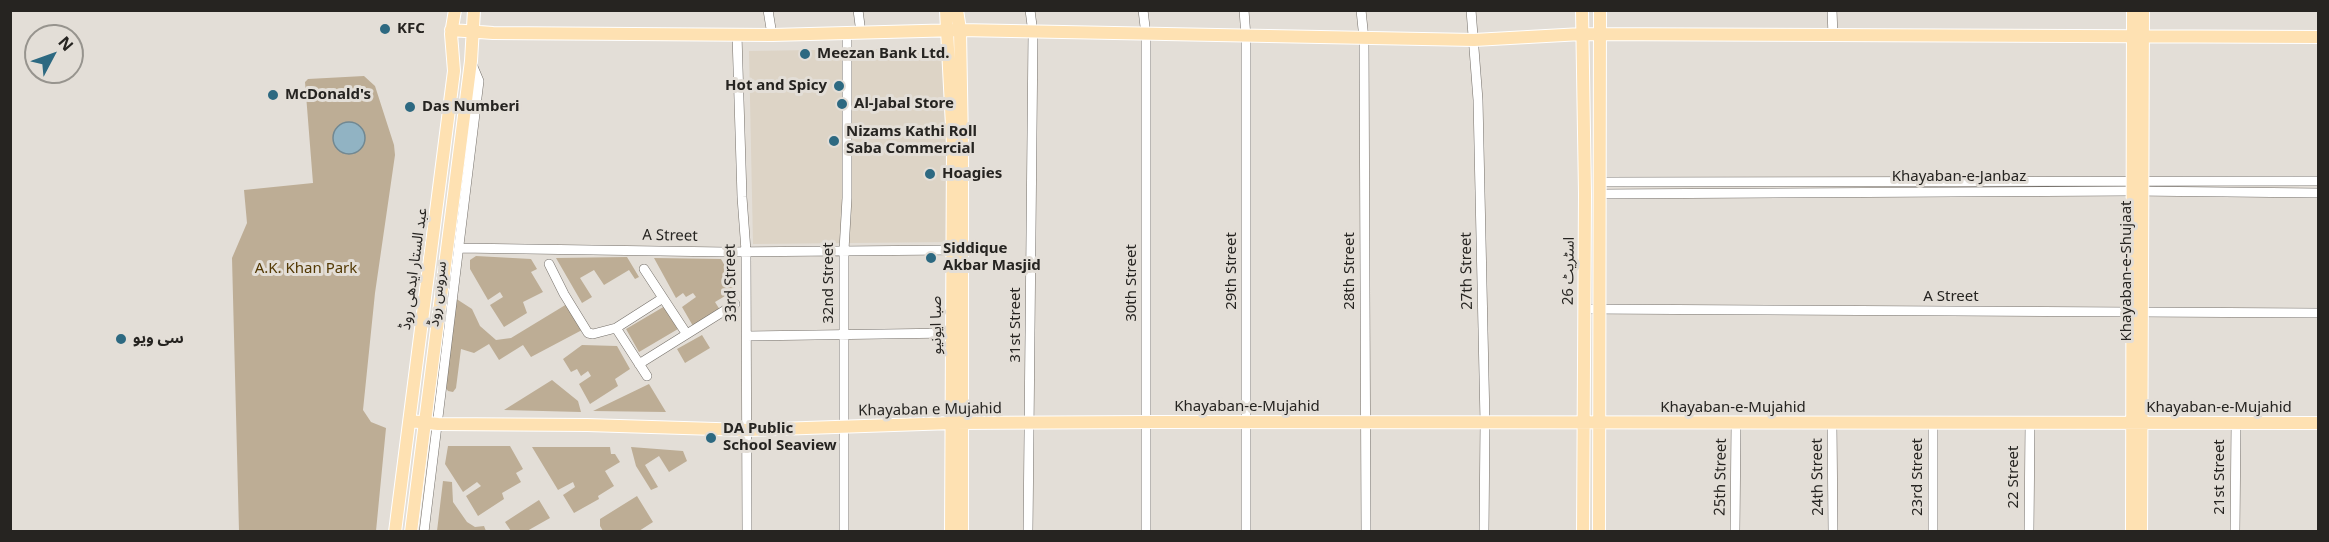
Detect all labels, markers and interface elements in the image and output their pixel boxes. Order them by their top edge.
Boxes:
place label: KFC [397,20,425,38]
marker: KFC [378,22,392,36]
north arrow [24,24,84,84]
text: N [53,31,79,56]
place label: Meezan Bank Ltd. [817,45,949,63]
marker: Meezan Bank Ltd. [798,47,812,61]
place label: Hot and Spicy [725,77,827,95]
marker: Hot and Spicy [832,79,846,93]
place label: McDonald's [285,86,371,104]
marker: McDonald's [266,88,280,102]
place label: Al-Jabal Store [854,95,954,113]
marker: Al-Jabal Store [835,97,849,111]
place label: Das Numberi [422,98,520,116]
marker: Das Numberi [403,100,417,114]
place label: Nizams Kathi Roll Saba Commercial [846,123,977,158]
marker: Nizams Kathi Roll Saba Commercial [827,134,841,148]
place label: Hoagies [942,165,1002,183]
marker: Hoagies [923,167,937,181]
street label: Khayaban-e-Janbaz [1892,168,2026,186]
street label: Khayaban-e-Shujaat [2118,201,2136,341]
street label: عبد الستار ایدھی روڈ [397,207,431,331]
street label: A Street [642,227,698,245]
street label: 29th Street [1223,232,1241,310]
street label: 28th Street [1341,232,1359,310]
street label: 27th Street [1457,232,1477,310]
street label: اسٹریٹ 26 [1559,237,1579,305]
place label: Siddique Akbar Masjid [943,240,1041,275]
street label: 32nd Street [820,242,838,324]
street label: 33rd Street [721,244,741,322]
street label: 30th Street [1123,244,1141,322]
marker: Siddique Akbar Masjid [924,251,938,265]
park label: A.K. Khan Park [255,260,357,278]
street label: سروس روڈ [425,260,451,328]
street label: 31st Street [1007,287,1025,363]
street label: A Street [1923,288,1979,306]
street label: صبا ایونیو [928,296,946,354]
place label: سی ویو [133,330,184,348]
marker: سی ویو [114,332,128,346]
street label: Khayaban-e-Mujahid [1174,398,1320,416]
street label: Khayaban-e-Mujahid [1660,399,1806,417]
street label: Khayaban-e-Mujahid [2146,399,2292,417]
street label: Khayaban e Mujahid [858,400,1002,420]
place label: DA Public School Seaview [723,420,837,455]
marker: DA Public School Seaview [704,431,718,445]
street label: 25th Street [1711,438,1731,516]
street label: 24th Street [1808,438,1828,516]
street label: 23rd Street [1909,438,1927,516]
street label: 21st Street [2211,439,2229,515]
street label: 22 Street [2005,446,2023,508]

